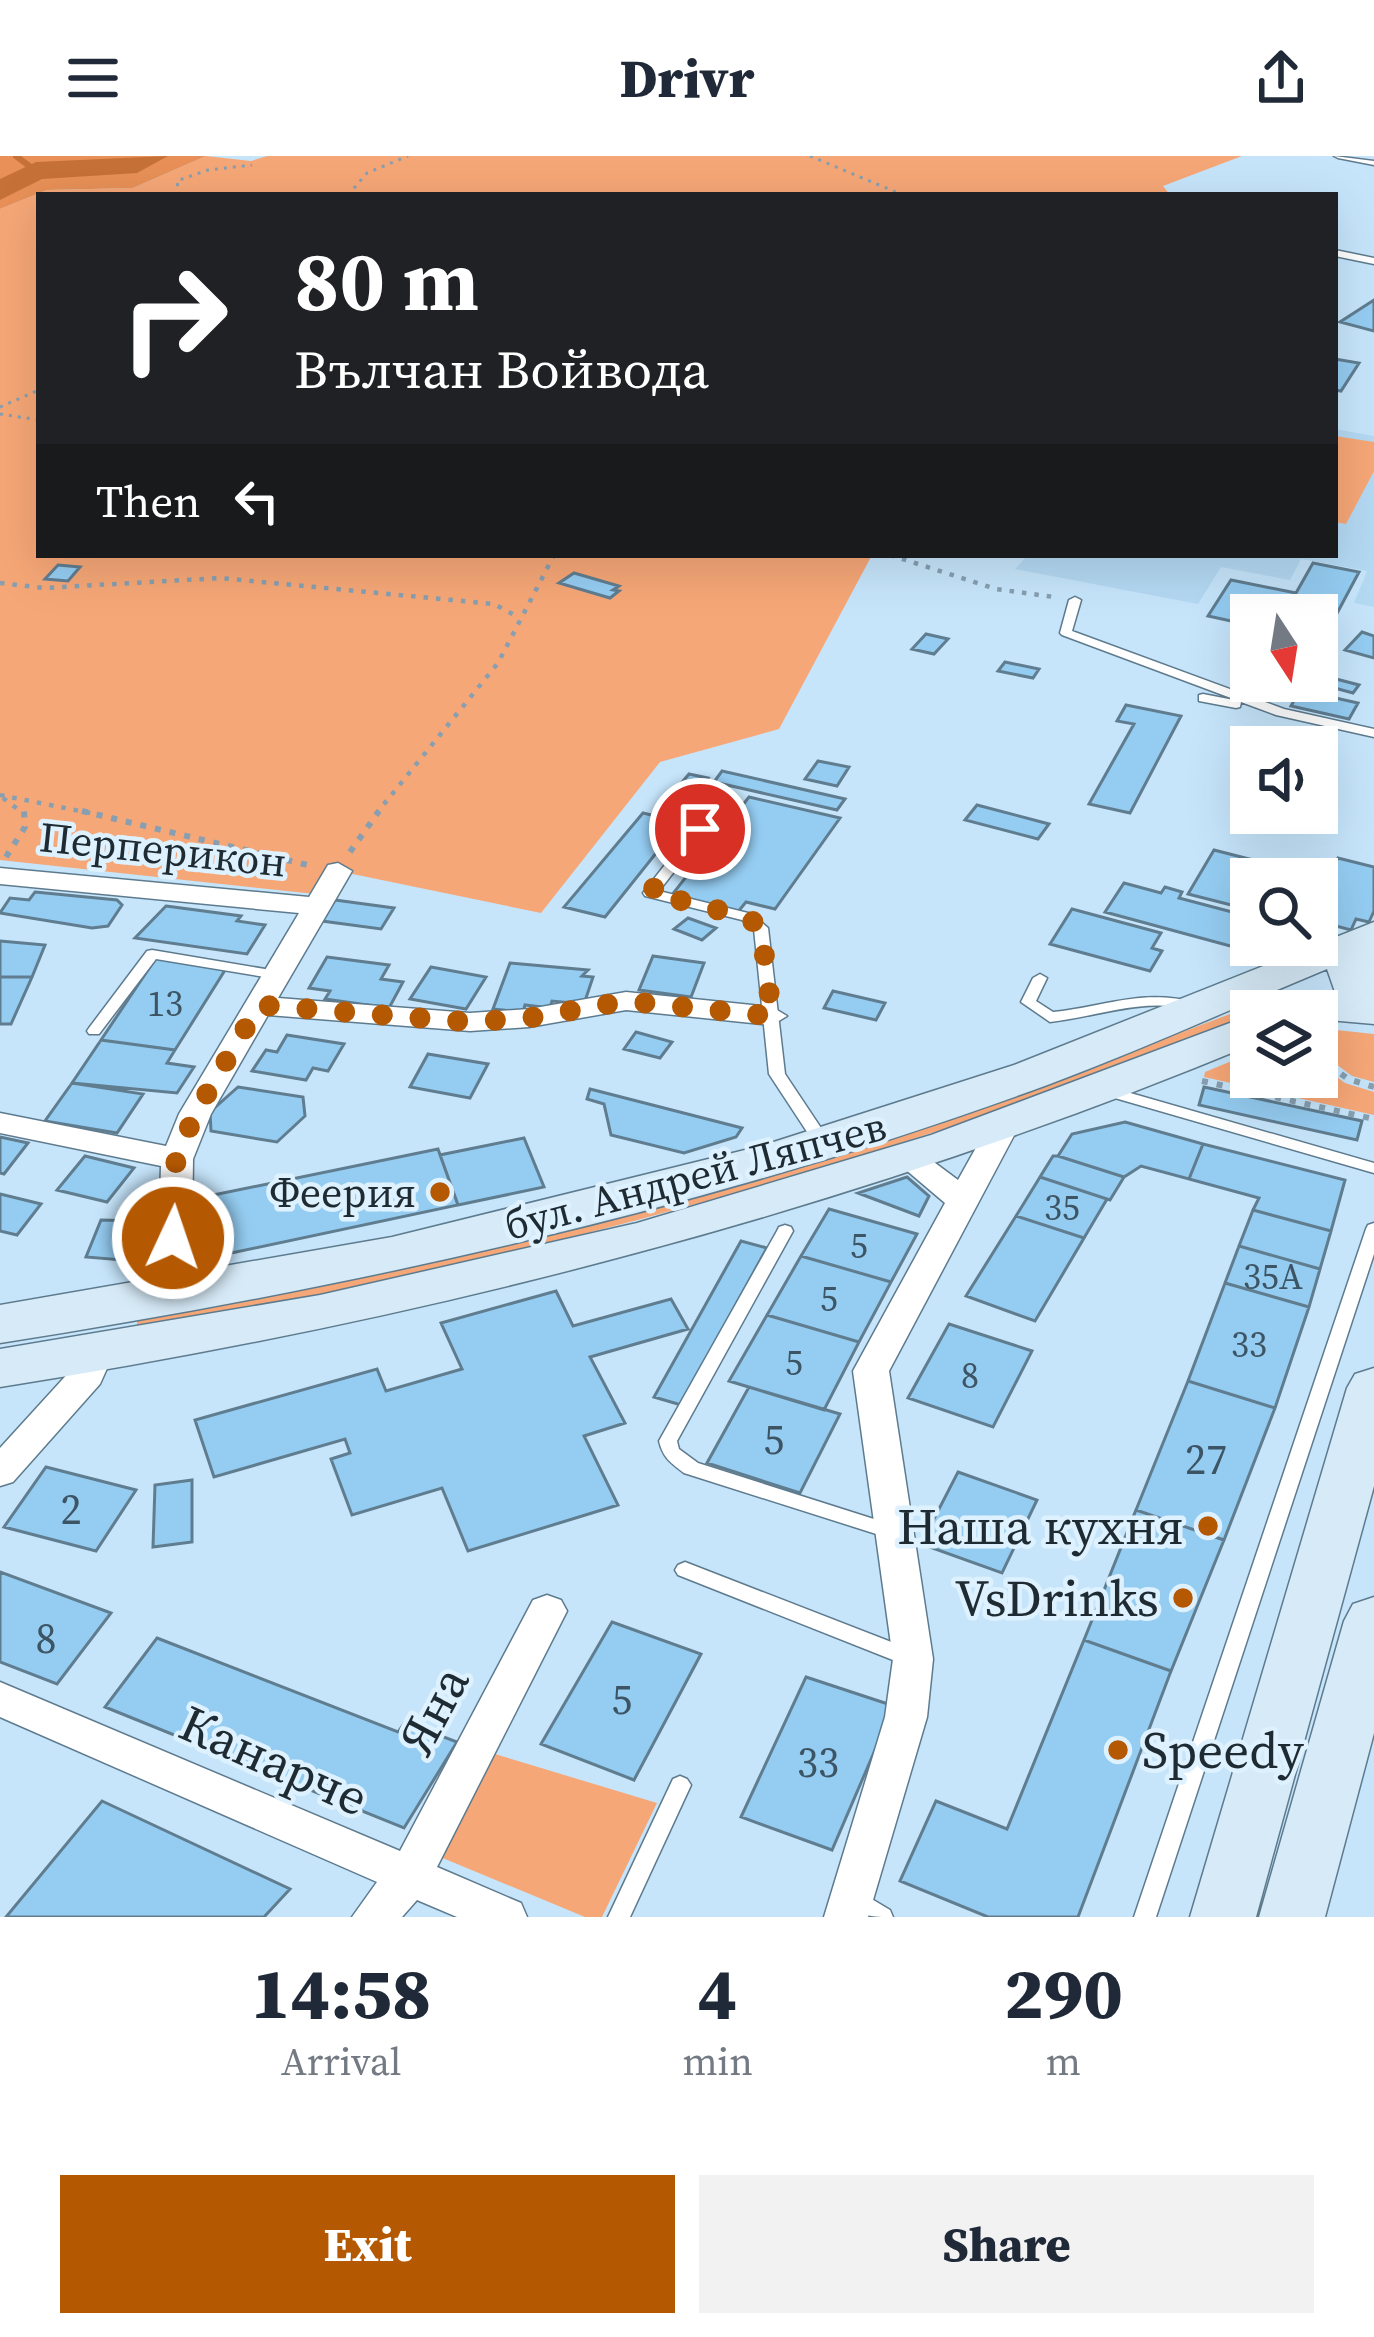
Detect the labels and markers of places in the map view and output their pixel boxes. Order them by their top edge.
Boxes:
pin [649,778,751,880]
place label: Феерия [269,1163,416,1221]
marker: Феерия [427,1179,453,1205]
place label: Наша кухня [897,1491,1184,1561]
marker: Наша кухня [1195,1513,1221,1539]
place label: VsDrinks [955,1563,1159,1633]
marker: VsDrinks [1170,1585,1196,1611]
place label: Speedy [1142,1715,1305,1785]
marker: Speedy [1105,1737,1131,1763]

